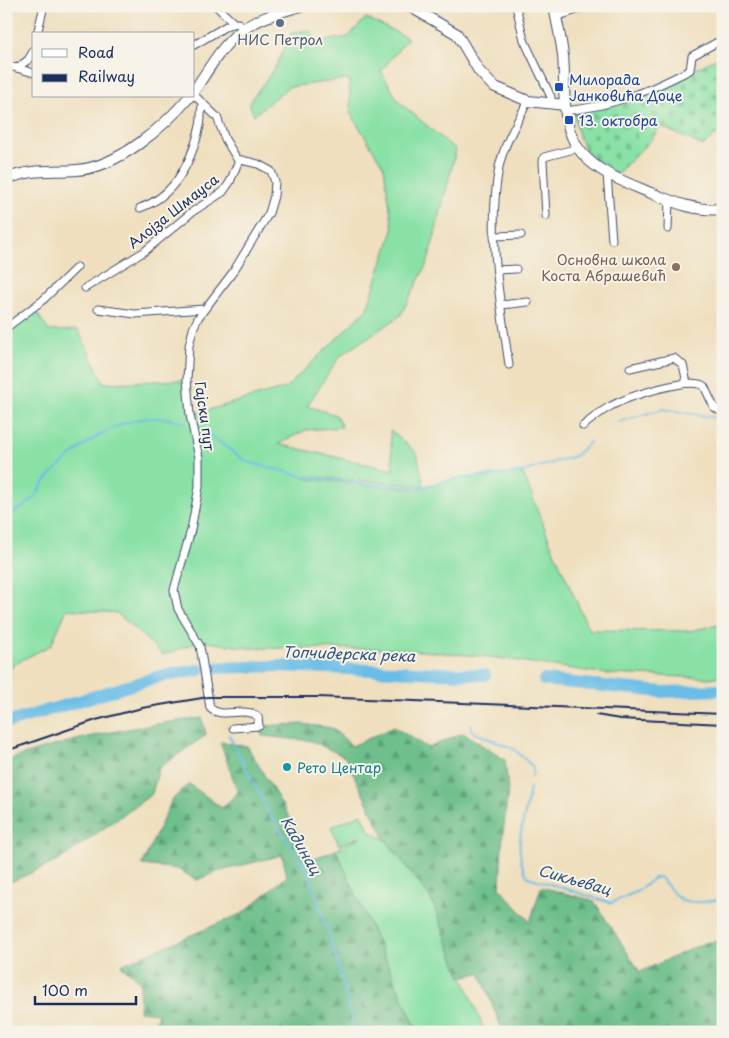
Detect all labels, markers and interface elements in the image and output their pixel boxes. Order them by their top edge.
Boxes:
marker: НИС Петрол [274,17,286,29]
place label: НИС Петрол [237,29,323,50]
legend [32,32,195,98]
text: Road [78,40,114,63]
text: Railway [78,64,135,87]
place label: Милорада Јанковића Доце [569,69,683,106]
marker: Милорада Јанковића Доце [553,81,565,93]
place label: 13. октобра [579,110,658,131]
marker: 13. октобра [563,114,575,126]
street label: Алојза Шмауса [123,169,223,253]
place label: Основна школа Коста Абрашевић [541,249,666,286]
marker: Основна школа Коста Абрашевић [670,261,682,273]
street label: Гајски пут [190,380,220,452]
water label: Топчидерска река [282,639,416,667]
place label: Рето Центар [297,757,381,778]
marker: Рето Центар [281,761,293,773]
water label: Кадинац [276,811,328,879]
water label: Сикљевац [536,858,614,900]
scale bar [35,973,136,1005]
text: 100 m [42,978,88,1001]

